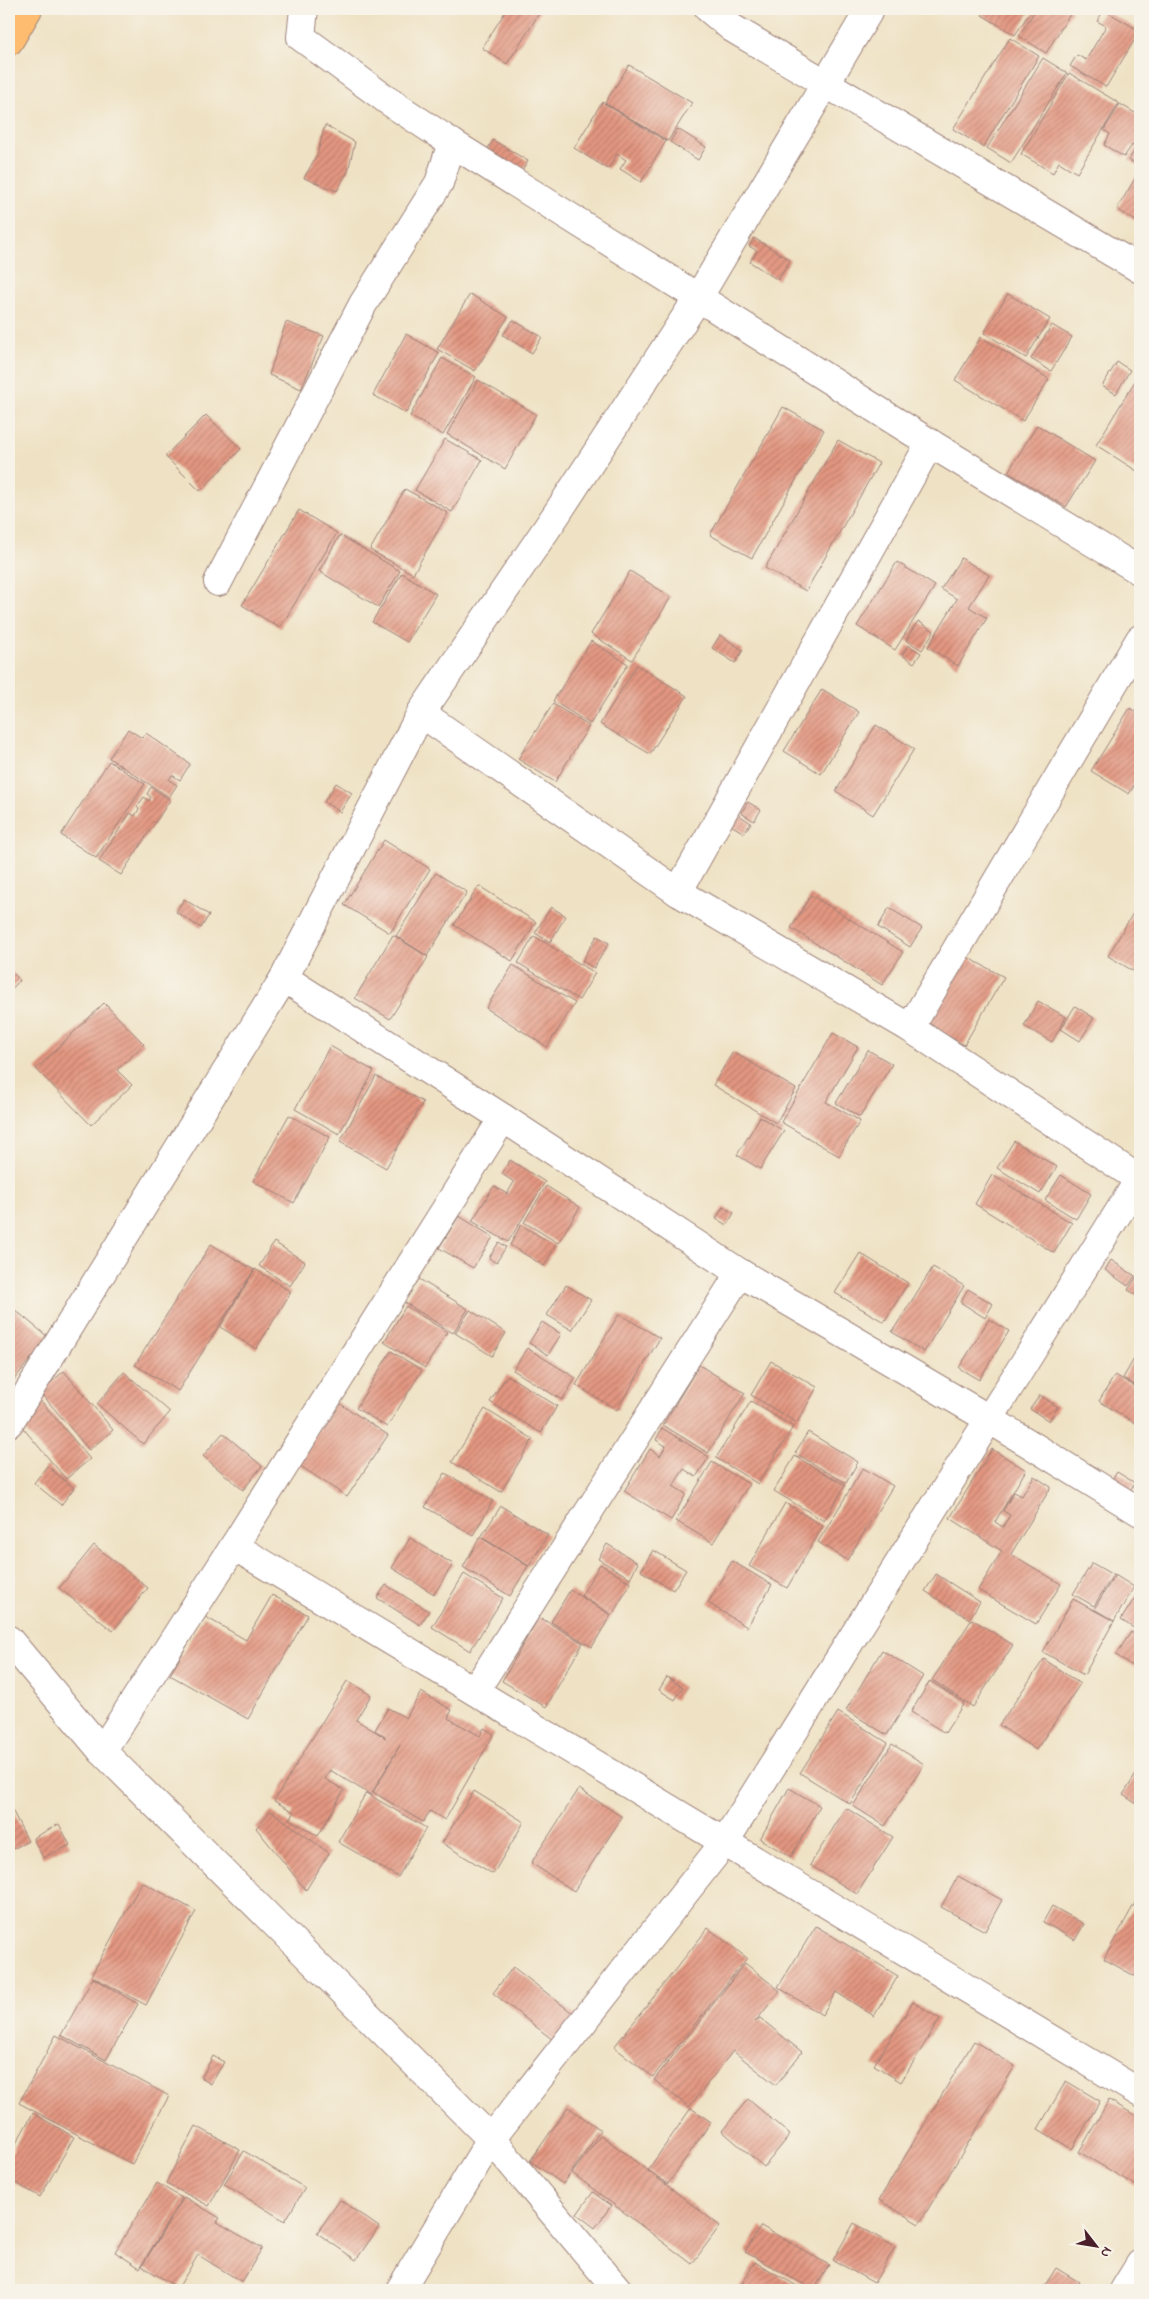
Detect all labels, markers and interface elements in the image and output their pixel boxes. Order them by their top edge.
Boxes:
north arrow [1072,2222,1122,2272]
text: N [1094,2242,1117,2261]

